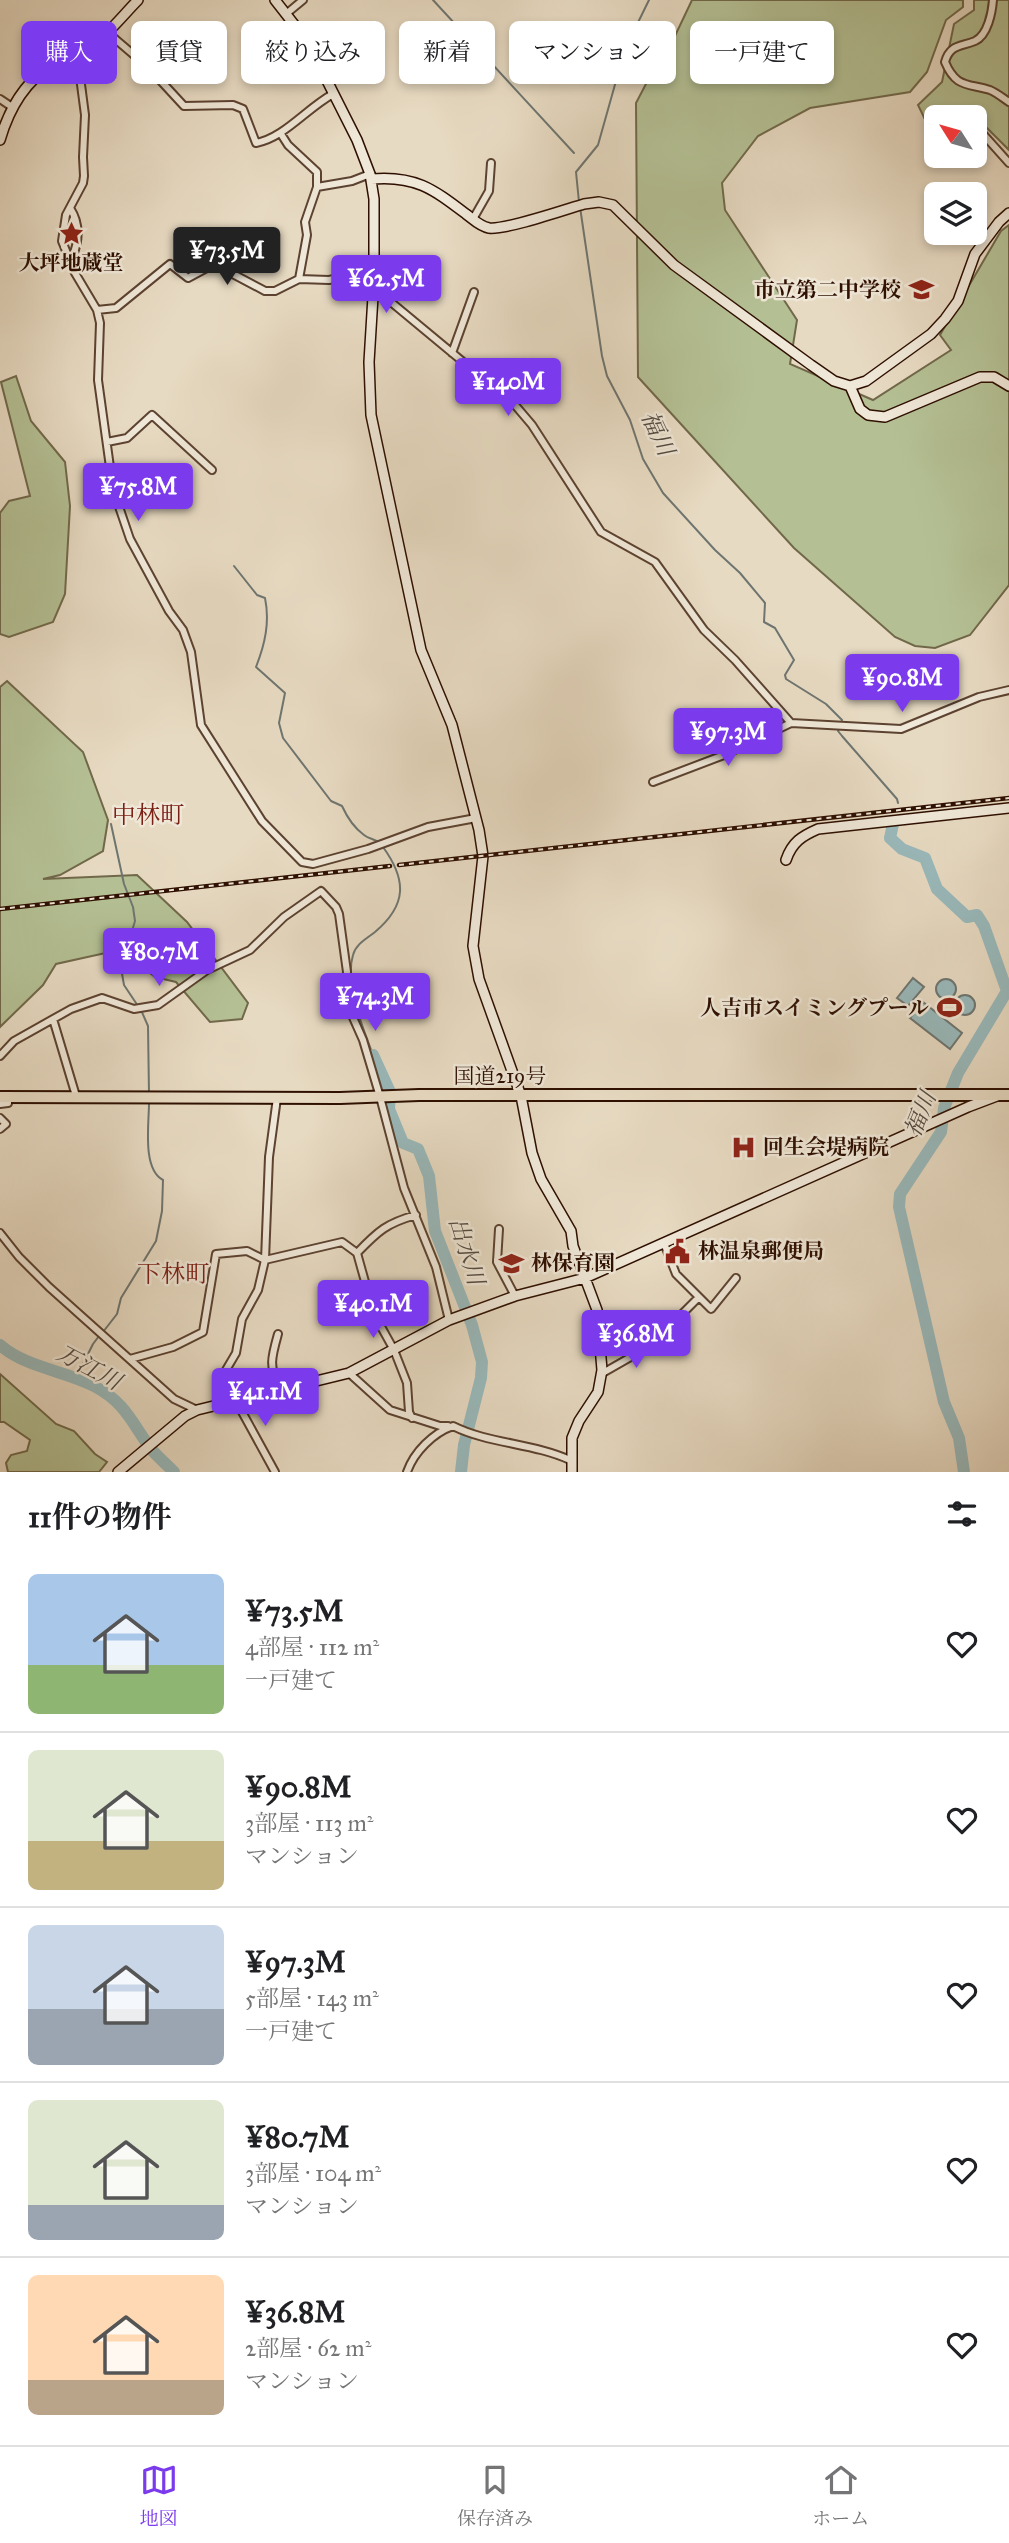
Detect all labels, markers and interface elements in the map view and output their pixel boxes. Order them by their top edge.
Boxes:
chip: 購入 [21,21,117,84]
chip: 賃貸 [131,21,227,84]
chip: 絞り込み [241,21,385,84]
chip: 新着 [399,21,495,84]
chip: マンション [509,21,676,84]
chip: 一戸建て [690,21,834,84]
north arrow [924,105,987,168]
map controls [924,105,987,245]
button: layers [924,182,987,245]
place icon: 大坪地蔵堂 [57,220,85,248]
pin: ¥73.5M [170,228,284,287]
text: ¥73.5M [189,236,265,264]
place label: 大坪地蔵堂 [19,250,124,276]
pin: ¥62.5M [329,256,443,315]
text: ¥62.5M [347,264,425,292]
school or university icon: 市立第二中学校 [907,276,935,304]
place label: 市立第二中学校 [754,277,901,303]
pin: ¥140M [459,358,557,418]
text: ¥140M [471,367,545,395]
water label: 福川 [636,406,682,462]
pin: ¥75.8M [81,463,195,523]
text: ¥75.8M [99,472,177,500]
pin: ¥90.8M [845,654,959,714]
text: ¥90.8M [861,663,943,691]
pin: ¥97.3M [671,708,785,768]
text: ¥97.3M [689,717,767,745]
district label: 中林町 [112,800,184,830]
pin: ¥80.7M [102,928,216,988]
text: ¥80.7M [119,937,199,965]
pin: ¥74.3M [318,974,432,1033]
text: ¥74.3M [336,982,414,1010]
sports icon: 人吉市スイミングプール [935,994,963,1022]
place label: 人吉市スイミングプール [700,995,929,1021]
street label: 国道219号 [454,1063,546,1089]
water label: 福川 [898,1085,943,1141]
hospital icon: 回生会堤病院 [729,1133,757,1161]
place label: 回生会堤病院 [763,1134,889,1160]
water label: 出水川 [444,1214,491,1291]
public building icon: 林温泉郵便局 [664,1237,692,1265]
place label: 林温泉郵便局 [698,1238,824,1264]
school or university icon: 林保育園 [497,1249,525,1277]
place label: 林保育園 [531,1250,615,1276]
district label: 下林町 [137,1259,209,1289]
pin: ¥40.1M [316,1280,430,1340]
text: ¥40.1M [334,1289,412,1317]
pin: ¥36.8M [579,1310,693,1370]
text: ¥36.8M [598,1319,674,1347]
water label: 万江川 [52,1338,129,1397]
pin: ¥41.1M [208,1368,322,1428]
text: ¥41.1M [228,1377,302,1405]
icon: filters [943,1495,981,1533]
text: 11件の物件 [28,1499,172,1535]
text: ¥73.5M [245,1593,343,1629]
icon: home [84,1602,168,1686]
icon: heart [943,1625,981,1663]
text: 4部屋 · 112 m² [245,1633,379,1661]
text: 一戸建て [245,1666,337,1694]
text: ¥90.8M [245,1769,351,1805]
icon: home [84,1778,168,1862]
icon: heart [943,1801,981,1839]
text: 3部屋 · 113 m² [245,1809,373,1837]
text: マンション [245,1842,359,1870]
text: ¥97.3M [245,1944,346,1980]
icon: home [84,1953,168,2037]
icon: heart [943,1976,981,2014]
text: 5部屋 · 143 m² [245,1984,379,2012]
text: 一戸建て [245,2017,337,2045]
text: ¥80.7M [245,2119,350,2155]
icon: home [84,2128,168,2212]
icon: heart [943,2151,981,2189]
text: 3部屋 · 104 m² [245,2159,381,2187]
text: マンション [245,2192,359,2220]
text: ¥36.8M [245,2294,345,2330]
icon: home [84,2303,168,2387]
icon: heart [943,2326,981,2364]
text: 2部屋 · 62 m² [245,2334,371,2362]
text: マンション [245,2367,359,2395]
tab: 地図 [140,2461,178,2530]
tab: 保存済み [457,2461,533,2530]
tab: ホーム [812,2461,869,2530]

